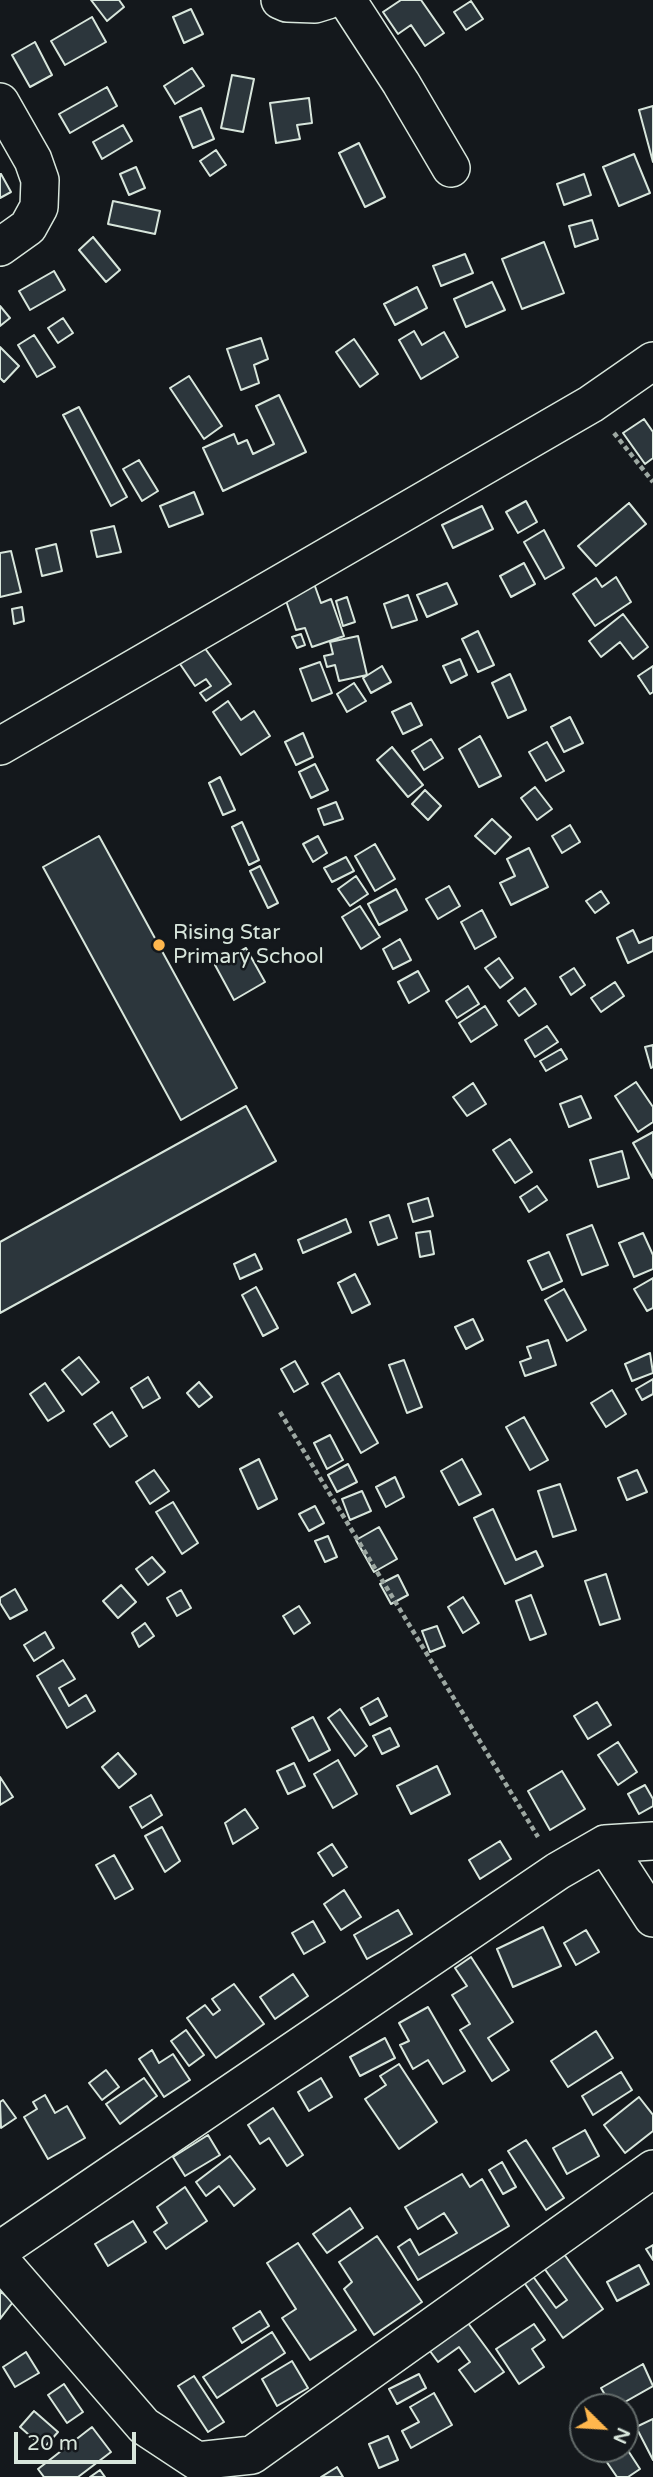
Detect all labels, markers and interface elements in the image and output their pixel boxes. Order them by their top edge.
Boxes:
place label: Rising Star Primary School [173,920,324,970]
marker: Rising Star Primary School [151,937,167,953]
north arrow [569,2393,639,2463]
scale bar [18,2418,140,2462]
text: N [608,2424,635,2447]
text: 20 m [27,2431,78,2456]

